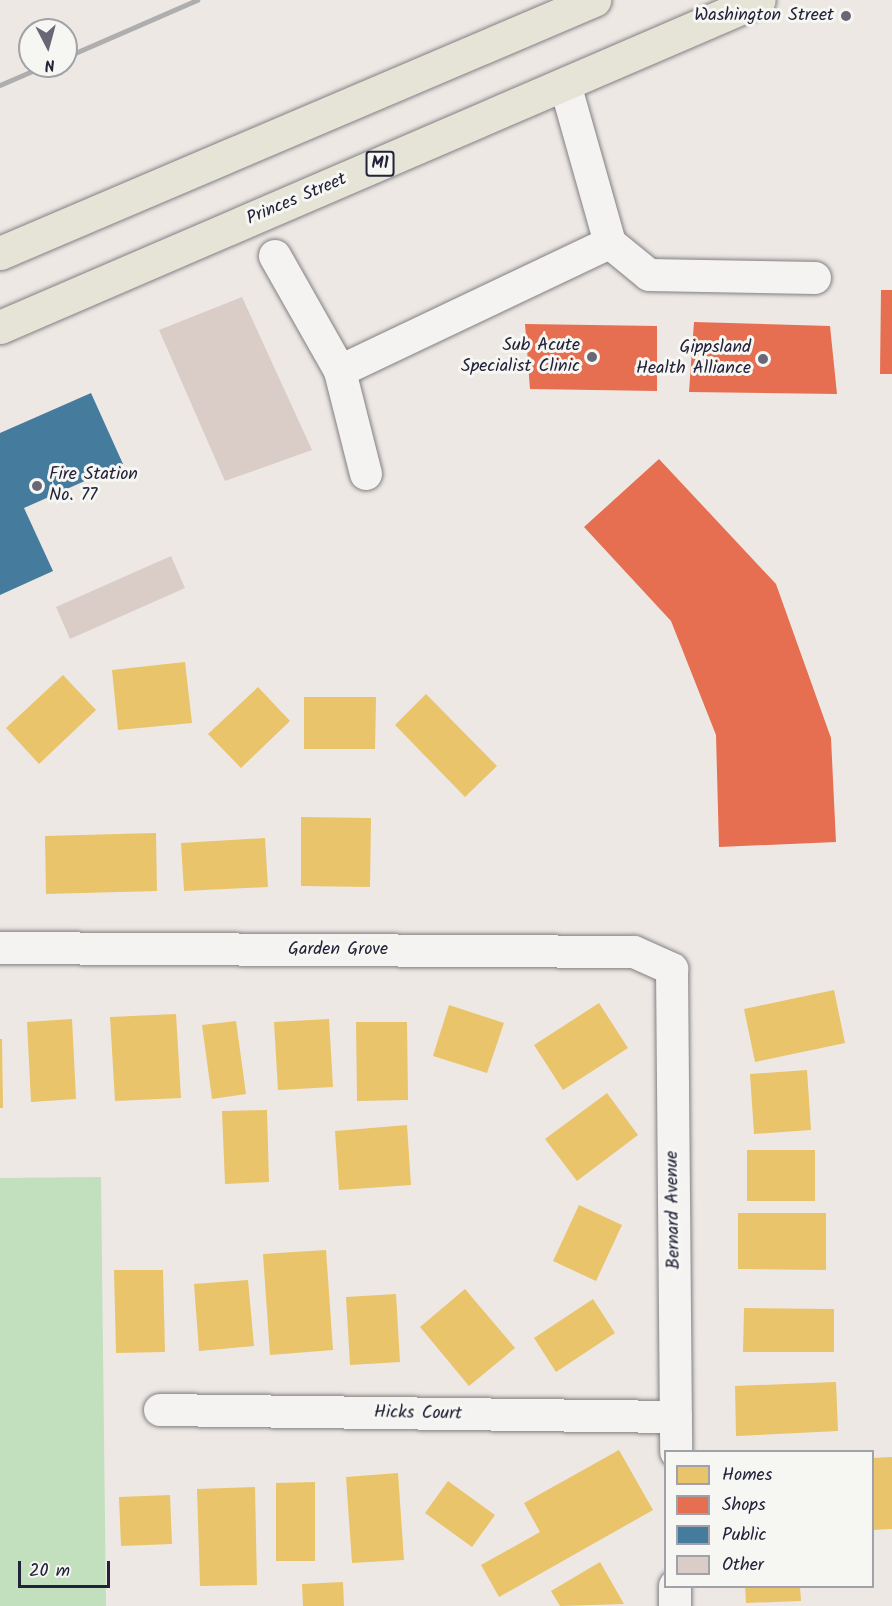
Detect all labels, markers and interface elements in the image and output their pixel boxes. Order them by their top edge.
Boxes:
place label: Washington Street [694,5,834,27]
marker: Washington Street [839,9,853,23]
north arrow [18,18,78,78]
text: N [43,51,56,77]
road number: M1 [365,151,395,177]
street label: Princes Street [244,169,350,231]
place label: Sub Acute Specialist Clinic [461,336,580,378]
place label: Gippsland Health Alliance [636,338,751,380]
marker: Sub Acute Specialist Clinic [585,350,599,364]
marker: Gippsland Health Alliance [756,352,770,366]
place label: Fire Station No. 77 [49,465,138,508]
marker: Fire Station No. 77 [30,479,44,493]
street label: Garden Grove [288,939,388,961]
street label: Bernard Avenue [662,1150,686,1270]
street label: Hicks Court [374,1402,462,1426]
legend [664,1450,874,1588]
text: Homes [722,1461,772,1490]
text: Shops [722,1491,766,1520]
text: Public [722,1521,767,1550]
scale bar [21,1549,112,1587]
text: Other [722,1551,764,1580]
text: 20 m [29,1557,70,1586]

